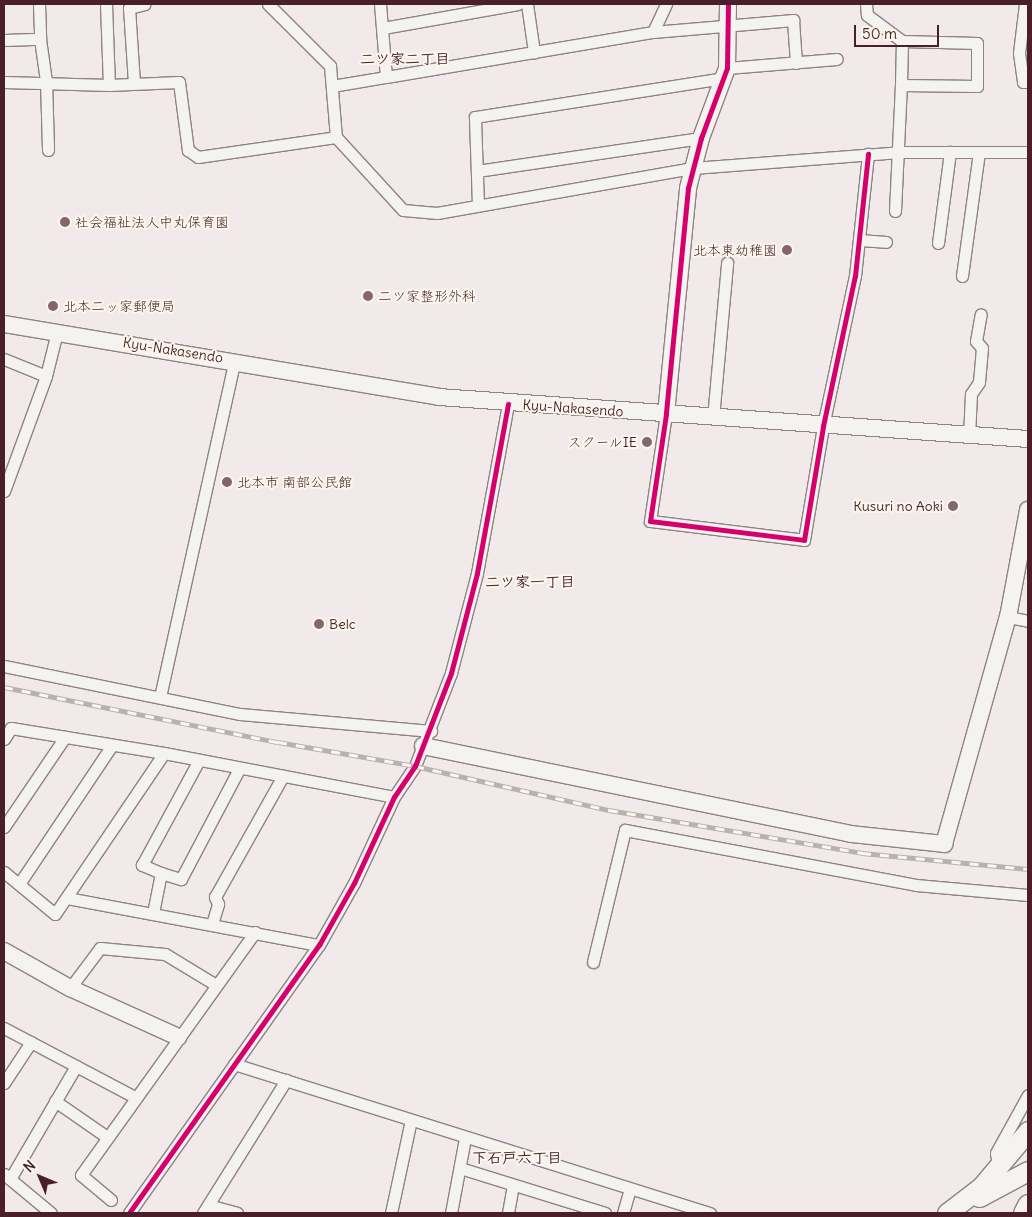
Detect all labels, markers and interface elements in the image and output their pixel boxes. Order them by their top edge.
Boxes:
scale bar [857,15,942,47]
text: 50 m [862,24,897,43]
district label: 二ツ家二丁目 [360,50,450,68]
place label: 社会福祉法人中丸保育園 [75,214,229,230]
marker: 社会福祉法人中丸保育園 [59,216,71,228]
place label: 北本東幼稚園 [693,242,777,258]
marker: 北本東幼稚園 [781,244,793,256]
place label: 二ツ家整形外科 [378,288,476,304]
marker: 二ツ家整形外科 [362,290,374,302]
place label: 北本二ッ家郵便局 [63,298,175,314]
marker: 北本二ッ家郵便局 [47,300,59,312]
street label: Kyu-Nakasendo [122,334,224,366]
street label: Kyu-Nakasendo [522,396,624,420]
place label: スクールIE [567,434,637,450]
marker: スクールIE [641,436,653,448]
place label: 北本市 南部公民館 [237,474,352,490]
marker: 北本市 南部公民館 [221,476,233,488]
place label: Kusuri no Aoki [853,498,943,514]
marker: Kusuri no Aoki [947,500,959,512]
district label: 二ツ家一丁目 [485,573,575,591]
place label: Belc [329,616,356,632]
marker: Belc [313,618,325,630]
district label: 下石戸六丁目 [472,1149,562,1167]
north arrow [15,1152,65,1202]
text: N [20,1157,39,1176]

